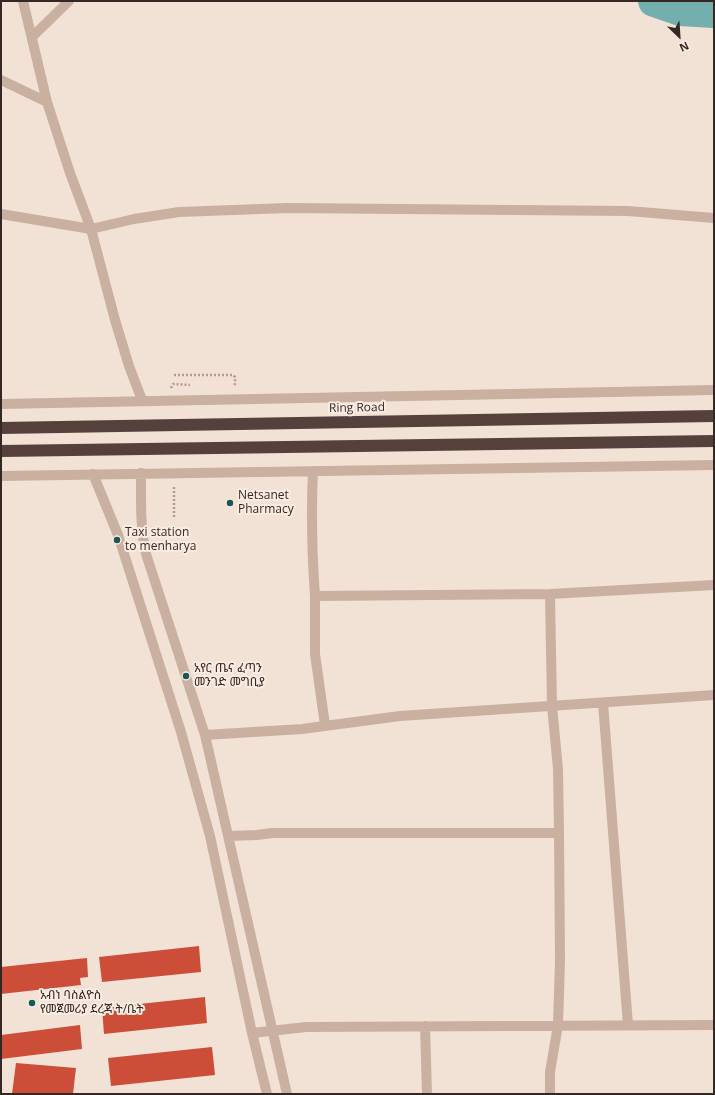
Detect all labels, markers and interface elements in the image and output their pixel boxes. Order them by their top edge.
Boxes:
north arrow [659,16,699,56]
text: N [677,39,692,56]
street label: Ring Road [329,400,385,416]
place label: Netsanet Pharmacy [238,489,294,517]
marker: Netsanet Pharmacy [225,498,235,508]
place label: Taxi station to menharya [125,526,196,554]
marker: Taxi station to menharya [112,535,122,545]
place label: አየር ጤና ፈጣን መንገድ መግቢያ [194,662,265,690]
marker: አየር ጤና ፈጣን መንገድ መግቢያ [181,671,191,681]
place label: አብነ ባስልዮስ የመጀመሪያ ደረጃ ት/ቤት [40,989,144,1017]
marker: አብነ ባስልዮስ የመጀመሪያ ደረጃ ት/ቤት [27,998,37,1008]

